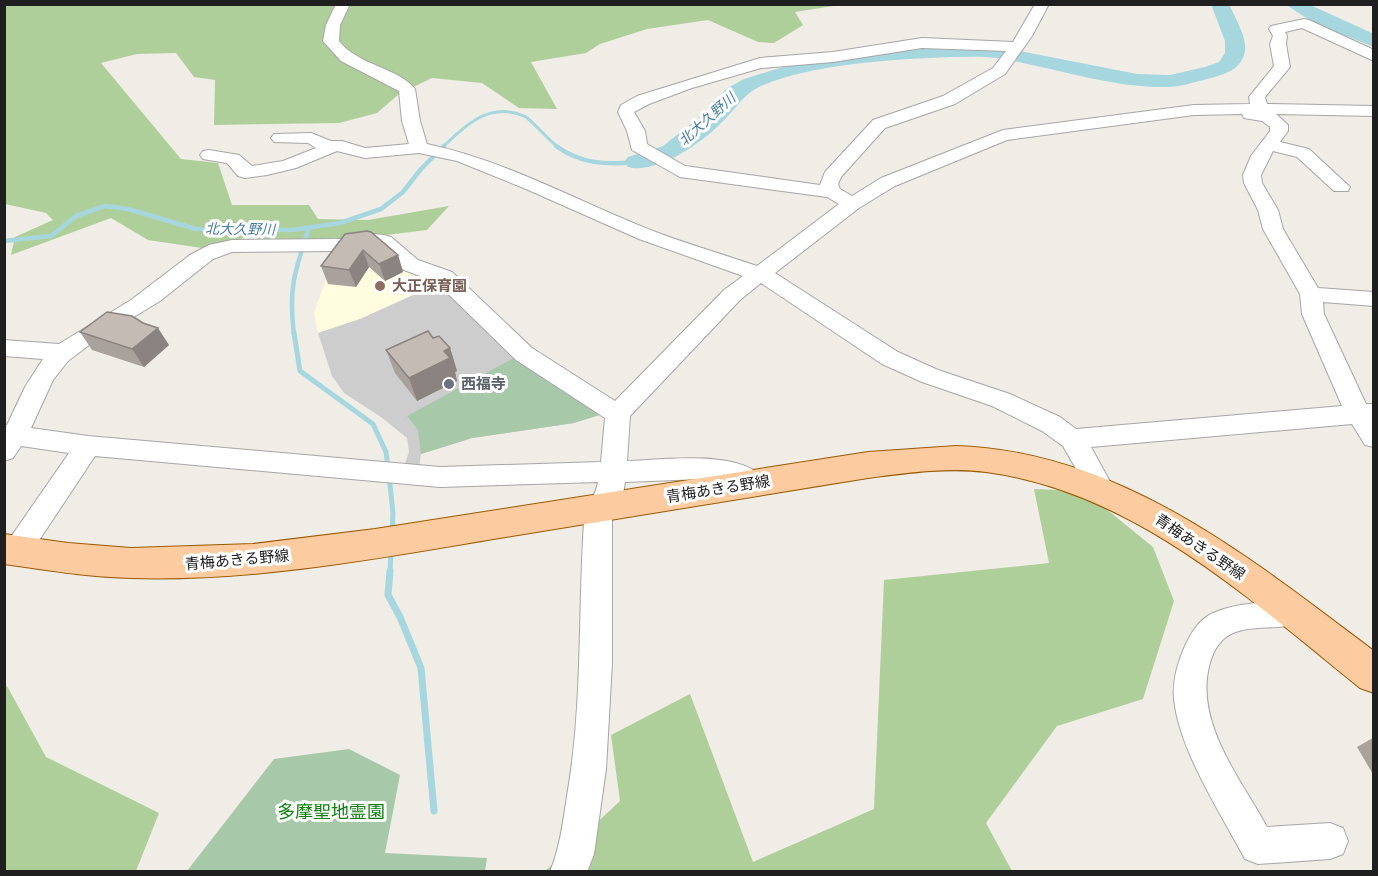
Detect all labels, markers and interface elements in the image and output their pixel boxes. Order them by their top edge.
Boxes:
water label: 北大久野川 [674,87,741,149]
water label: 北大久野川 [205,218,277,239]
place label: 大正保育園 [392,275,467,295]
marker: 大正保育園 [373,279,387,293]
place label: 西福寺 [461,373,506,393]
marker: 西福寺 [442,377,456,391]
street label: 青梅あきる野線 [665,470,771,506]
street label: 青梅あきる野線 [1152,509,1250,584]
street label: 青梅あきる野線 [184,544,290,574]
park label: 多摩聖地霊園 [277,799,385,823]

